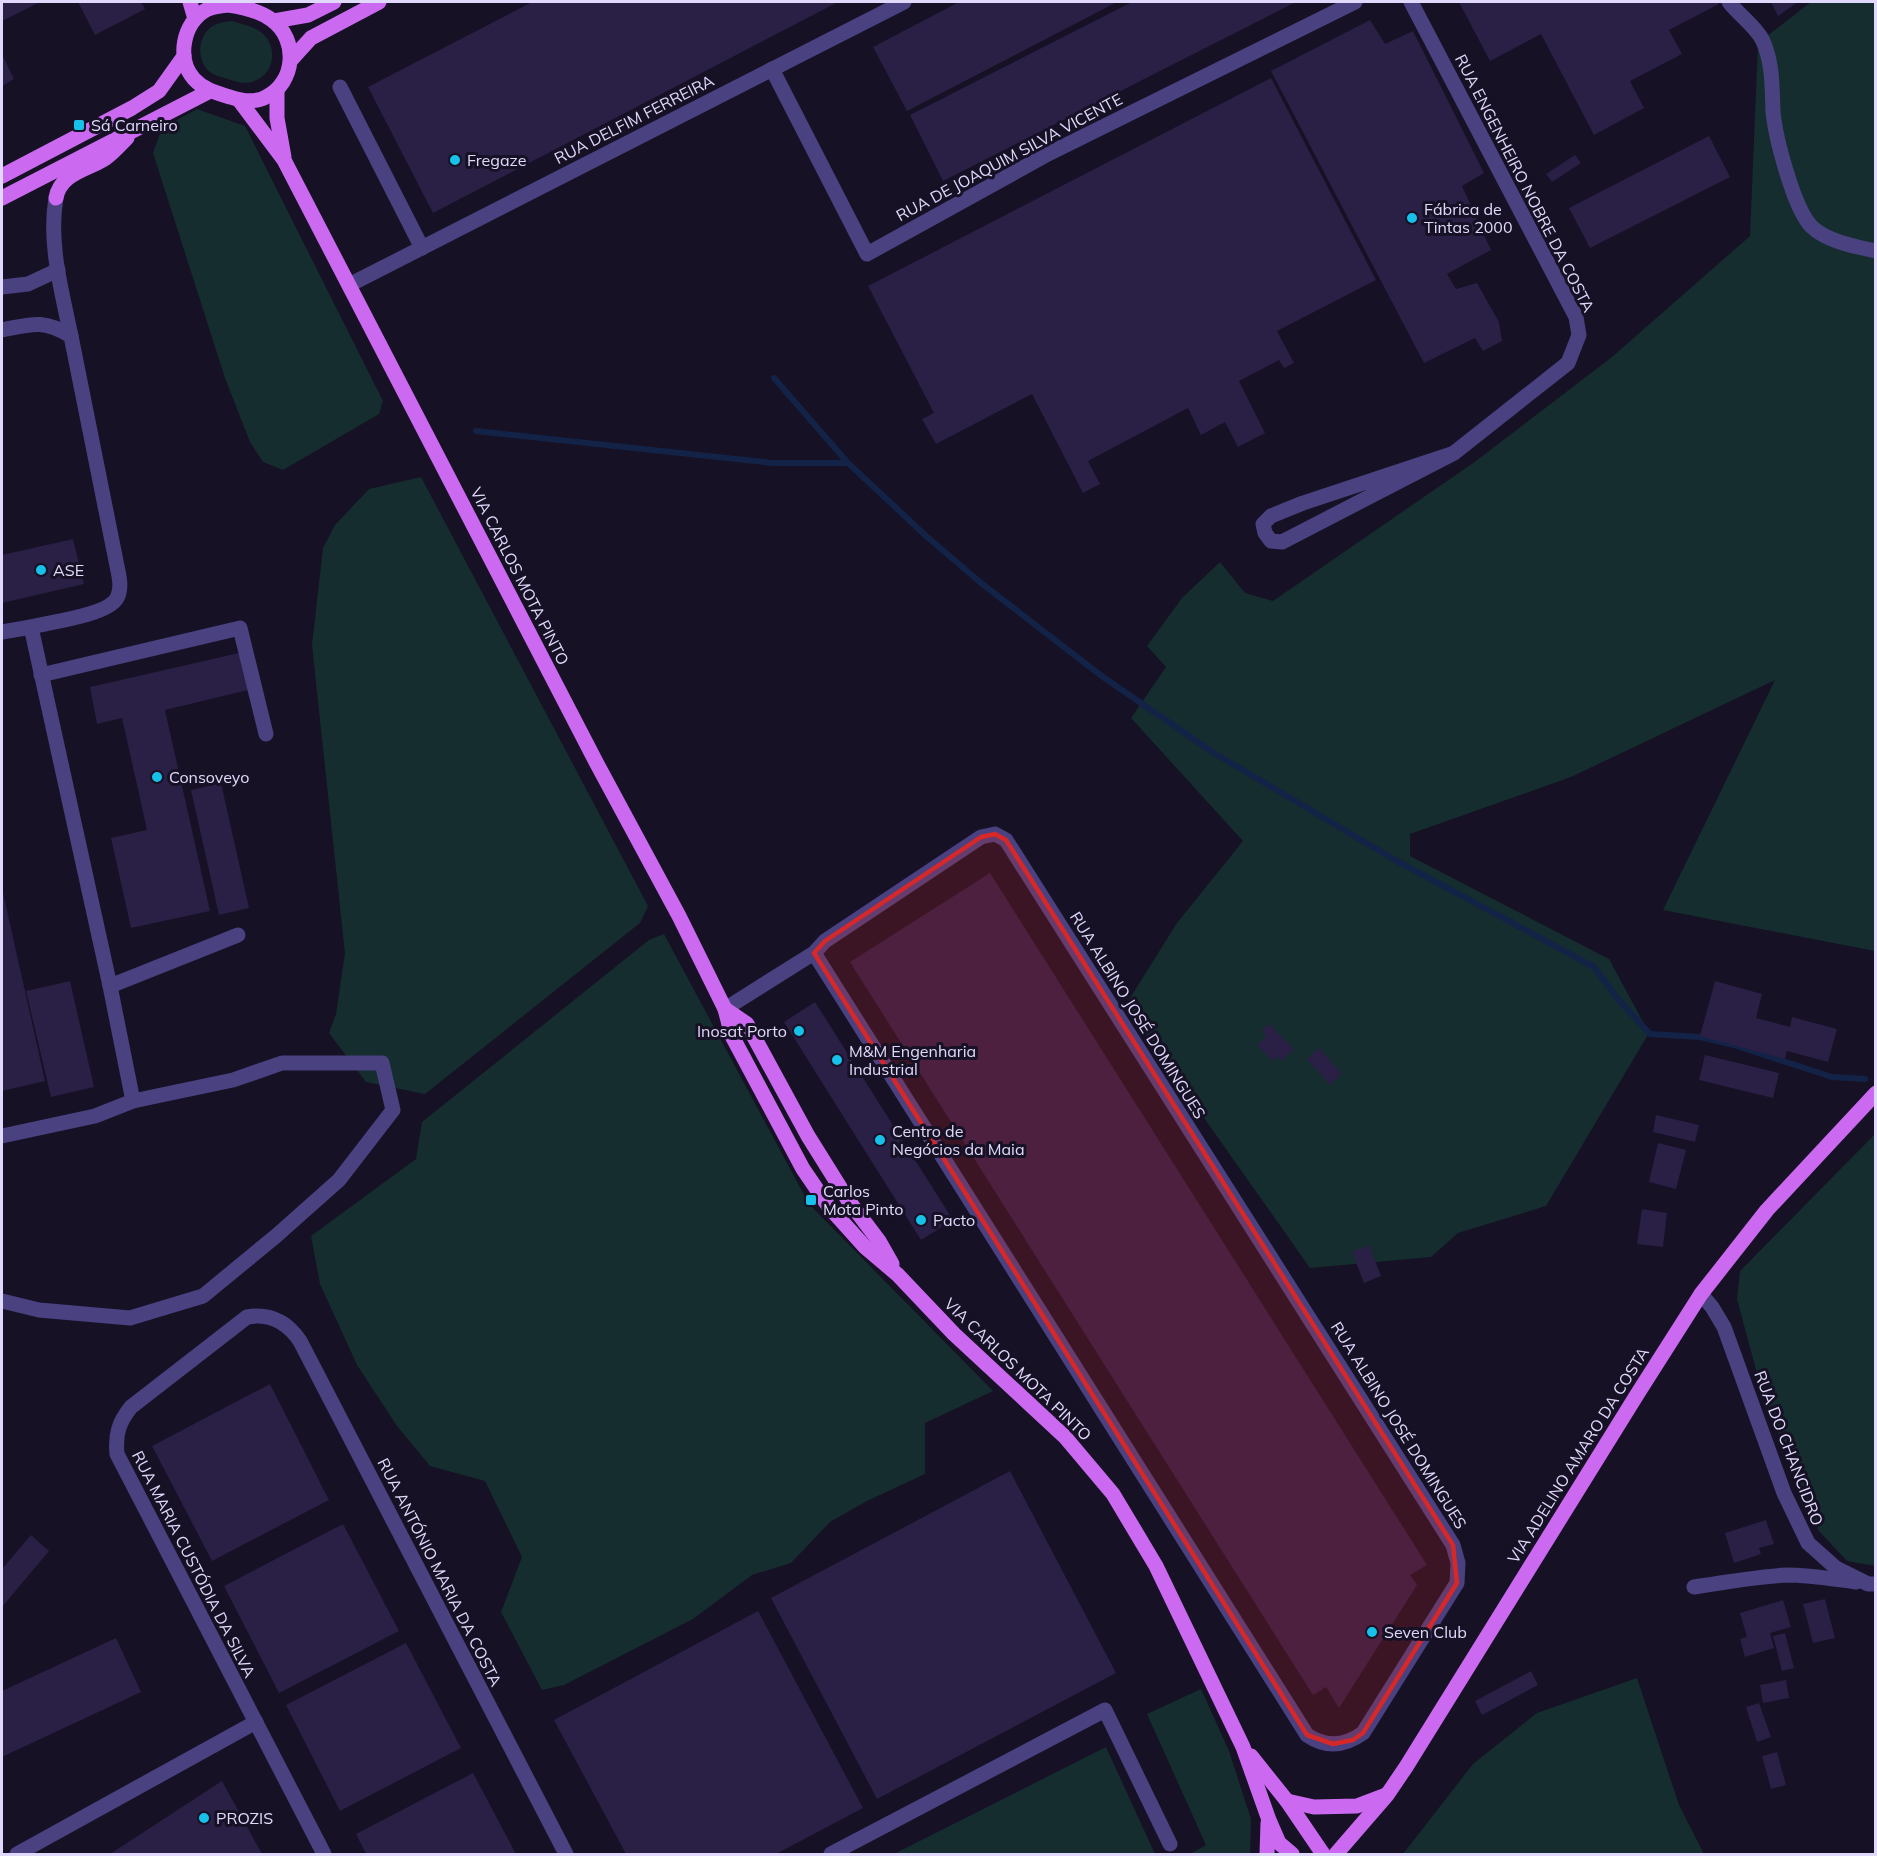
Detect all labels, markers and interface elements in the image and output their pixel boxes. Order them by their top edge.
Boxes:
street label: RUA ENGENHEIRO NOBRE DA COSTA [1451,51,1599,316]
street label: RUA DELFIM FERREIRA [551,70,717,168]
street label: RUA DE JOAQUIM SILVA VICENTE [892,89,1126,225]
place label: Sá Carneiro [91,115,178,135]
marker: Sá Carneiro [72,118,86,132]
place label: Fregaze [467,150,526,170]
marker: Fregaze [448,153,462,167]
place label: Fábrica de Tintas 2000 [1424,199,1513,237]
marker: Fábrica de Tintas 2000 [1405,211,1419,225]
street label: VIA CARLOS MOTA PINTO [466,484,574,668]
place label: ASE [53,560,84,580]
marker: ASE [34,563,48,577]
place label: Consoveyo [169,767,249,787]
marker: Consoveyo [150,770,164,784]
street label: RUA ALBINO JOSÉ DOMINGUES [1066,908,1210,1122]
place label: Inosat Porto [697,1021,787,1041]
marker: Inosat Porto [792,1024,806,1038]
place label: M&M Engenharia Industrial [849,1041,976,1079]
marker: M&M Engenharia Industrial [830,1053,844,1067]
place label: Centro de Negócios da Maia [892,1121,1025,1159]
marker: Centro de Negócios da Maia [873,1133,887,1147]
place label: Carlos Mota Pinto [823,1181,903,1219]
marker: Carlos Mota Pinto [804,1193,818,1207]
place label: Pacto [933,1210,975,1230]
marker: Pacto [914,1213,928,1227]
street label: VIA CARLOS MOTA PINTO [940,1293,1096,1445]
street label: RUA ALBINO JOSÉ DOMINGUES [1327,1318,1471,1532]
street label: VIA ADELINO AMARO DA COSTA [1503,1343,1653,1567]
street label: RUA DO CHANCIDRO [1750,1368,1828,1528]
street label: RUA MARIA CUSTÓDIA DA SILVA [128,1447,260,1681]
street label: RUA ANTÓNIO MARIA DA COSTA [374,1455,507,1690]
place label: Seven Club [1384,1622,1467,1642]
marker: Seven Club [1365,1625,1379,1639]
place label: PROZIS [216,1808,273,1828]
marker: PROZIS [197,1811,211,1825]

